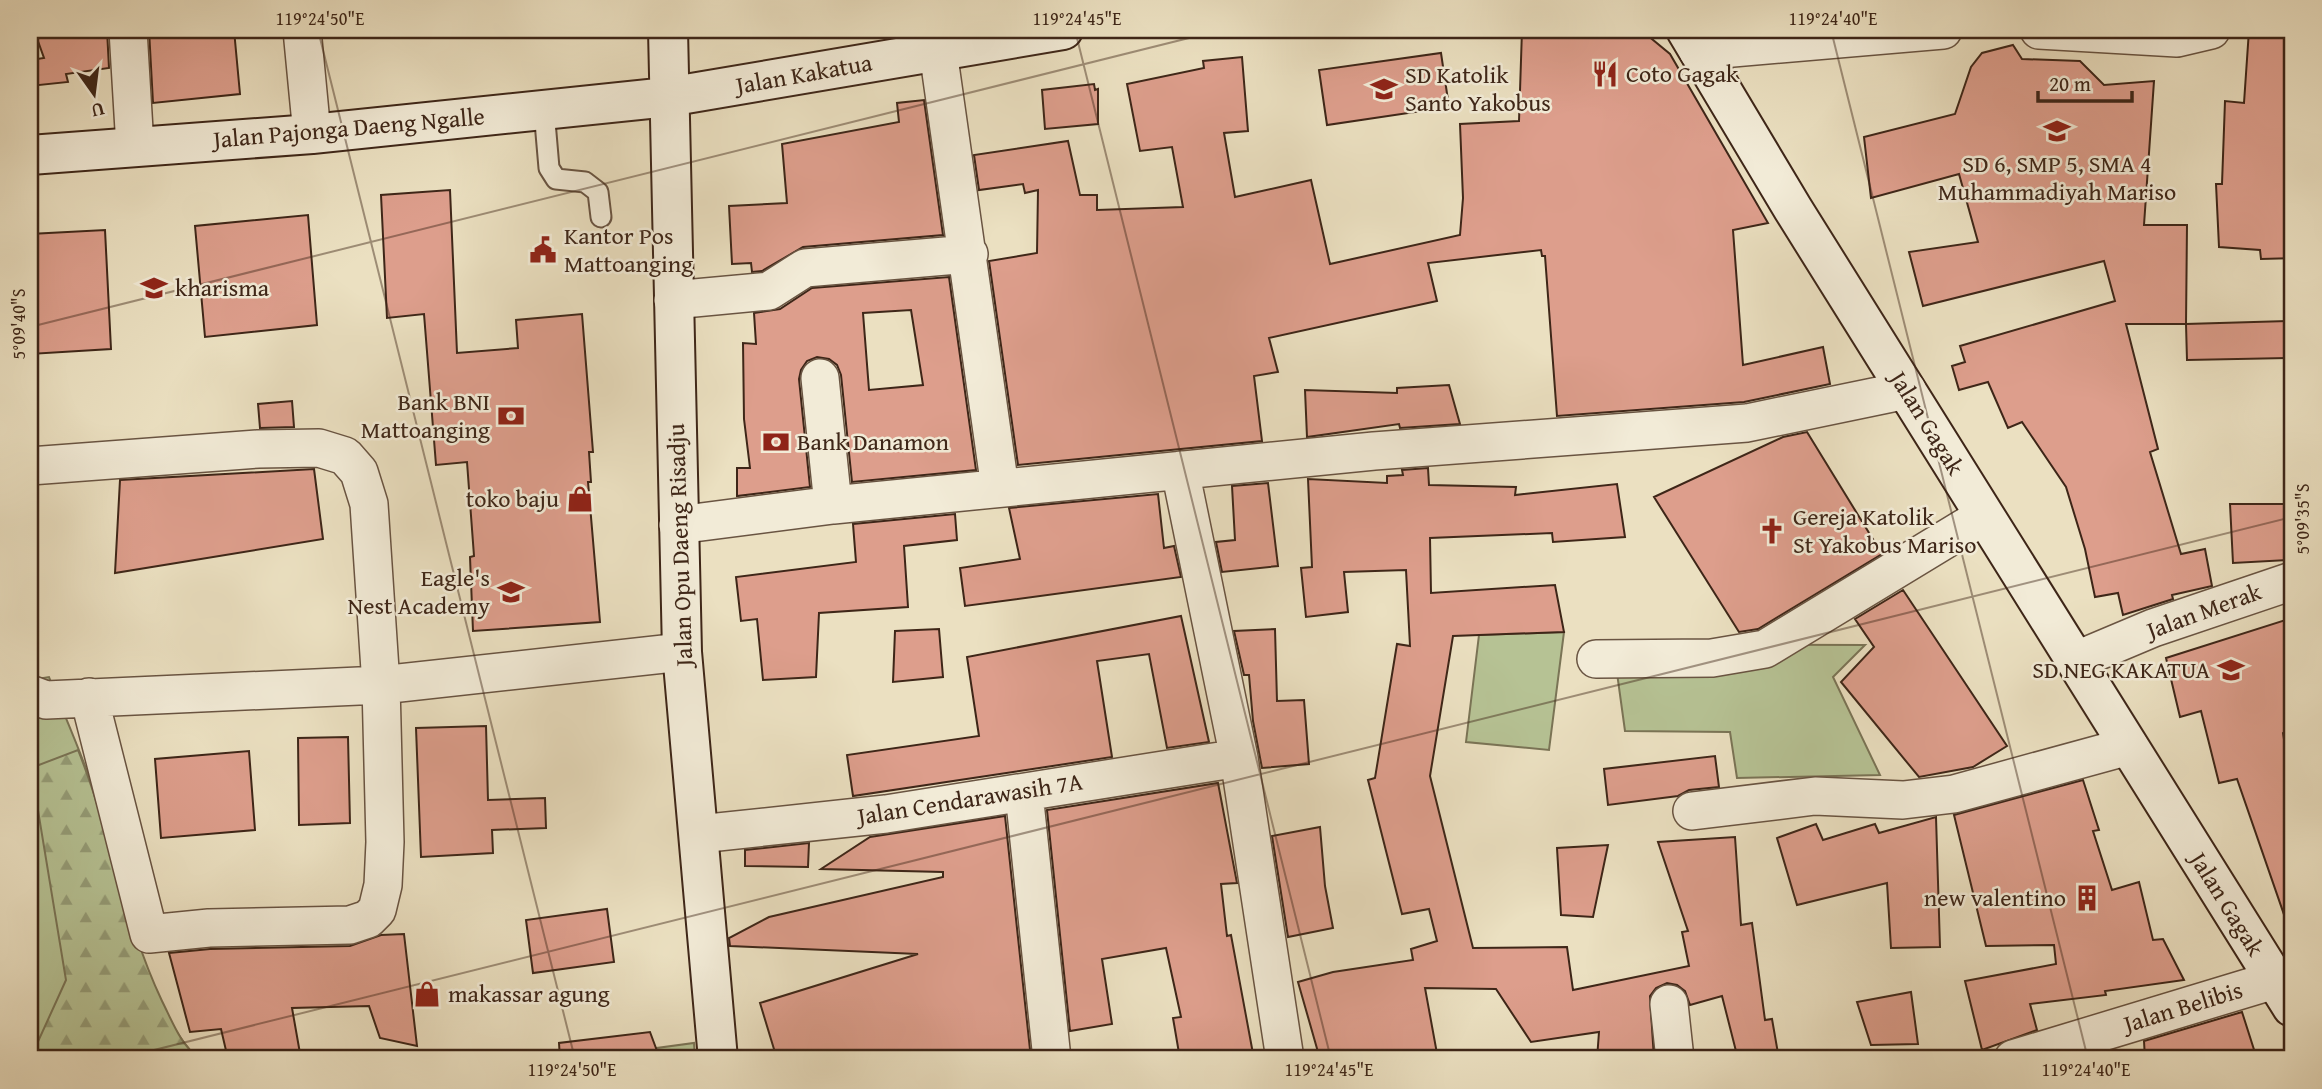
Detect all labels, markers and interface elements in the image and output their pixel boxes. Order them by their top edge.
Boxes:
text: 119°24'50"E [276,5,364,32]
text: 119°24'45"E [1033,5,1121,32]
text: 119°24'40"E [1789,5,1877,32]
street label: Jalan Kakatua [730,44,875,103]
place label: Coto Gagak [1626,56,1739,91]
place label: SD Katolik Santo Yakobus [1405,57,1551,120]
restaurant icon: Coto Gagak [1590,59,1620,89]
north arrow [60,60,130,130]
scale bar [2038,60,2133,104]
text: 20 m [2049,68,2091,99]
school or university icon: SD Katolik Santo Yakobus [1369,74,1399,104]
text: U [88,95,108,126]
street label: Jalan Pajonga Daeng Ngalle [209,98,486,157]
school or university icon: SD 6, SMP 5, SMA 4 Muhammadiyah Mariso [2042,116,2072,146]
place label: SD 6, SMP 5, SMA 4 Muhammadiyah Mariso [1938,146,2176,209]
place label: Kantor Pos Mattoanging [564,218,693,281]
public building icon: Kantor Pos Mattoanging [528,235,558,265]
place label: kharisma [175,270,270,305]
school or university icon: kharisma [139,273,169,303]
text: 5°09'40"S [5,288,32,360]
street label: Jalan Gagak [1880,361,1974,482]
place label: Bank BNI Mattoanging [361,384,490,447]
bank icon: Bank BNI Mattoanging [496,401,526,431]
street label: Jalan Opu Daeng Risadju [658,423,701,670]
place label: Bank Danamon [797,424,949,459]
bank icon: Bank Danamon [761,427,791,457]
place label: toko baju [466,481,559,516]
text: 5°09'35"S [2289,483,2316,555]
shop icon: toko baju [565,484,595,514]
place label: Gereja Katolik St Yakobus Mariso [1793,499,1976,562]
church icon: Gereja Katolik St Yakobus Mariso [1757,516,1787,546]
place label: Eagle's Nest Academy [348,560,490,623]
street label: Jalan Merak [2139,573,2267,649]
school or university icon: Eagle's Nest Academy [496,577,526,607]
place label: SD NEG KAKATUA [2032,652,2210,687]
school or university icon: SD NEG KAKATUA [2216,655,2246,685]
street label: Jalan Cendarawasih 7A [852,763,1085,834]
street label: Jalan Gagak [2180,842,2274,963]
place label: new valentino [1924,880,2066,915]
building icon: new valentino [2072,883,2102,913]
street label: Jalan Belibis [2116,972,2247,1042]
place label: makassar agung [448,976,610,1011]
shop icon: makassar agung [412,979,442,1009]
text: 119°24'50"E [528,1056,616,1083]
text: 119°24'45"E [1285,1056,1373,1083]
text: 119°24'40"E [2042,1056,2130,1083]

